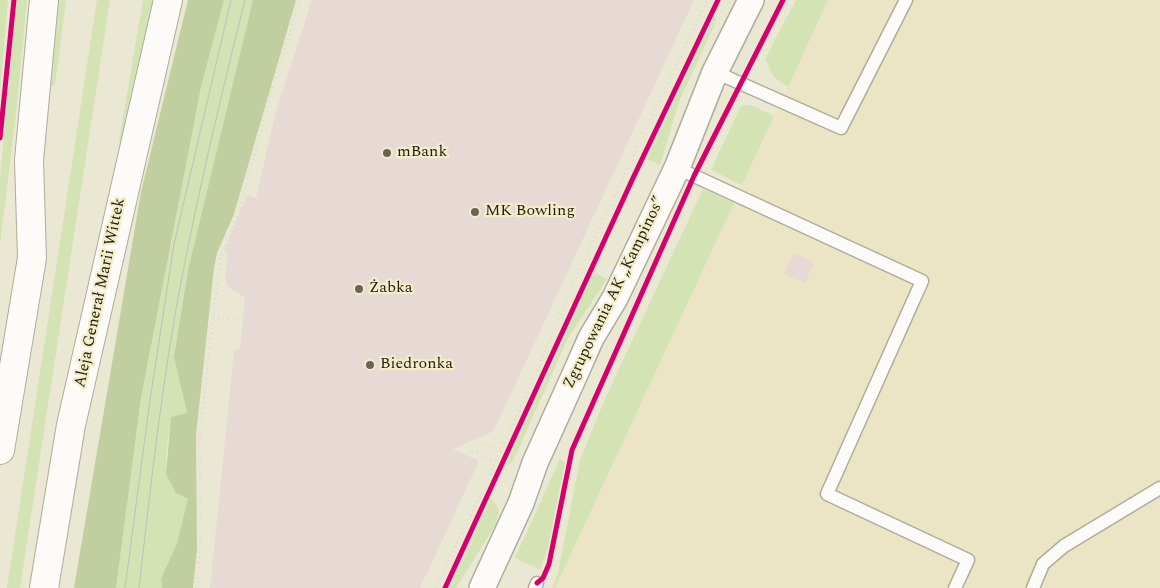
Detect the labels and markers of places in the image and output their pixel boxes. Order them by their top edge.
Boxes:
place label: mBank [397,143,447,163]
marker: mBank [381,147,393,159]
place label: MK Bowling [485,202,575,222]
marker: MK Bowling [469,206,481,218]
place label: Żabka [369,279,413,299]
marker: Żabka [353,283,365,295]
place label: Biedronka [380,355,453,375]
marker: Biedronka [364,359,376,371]

